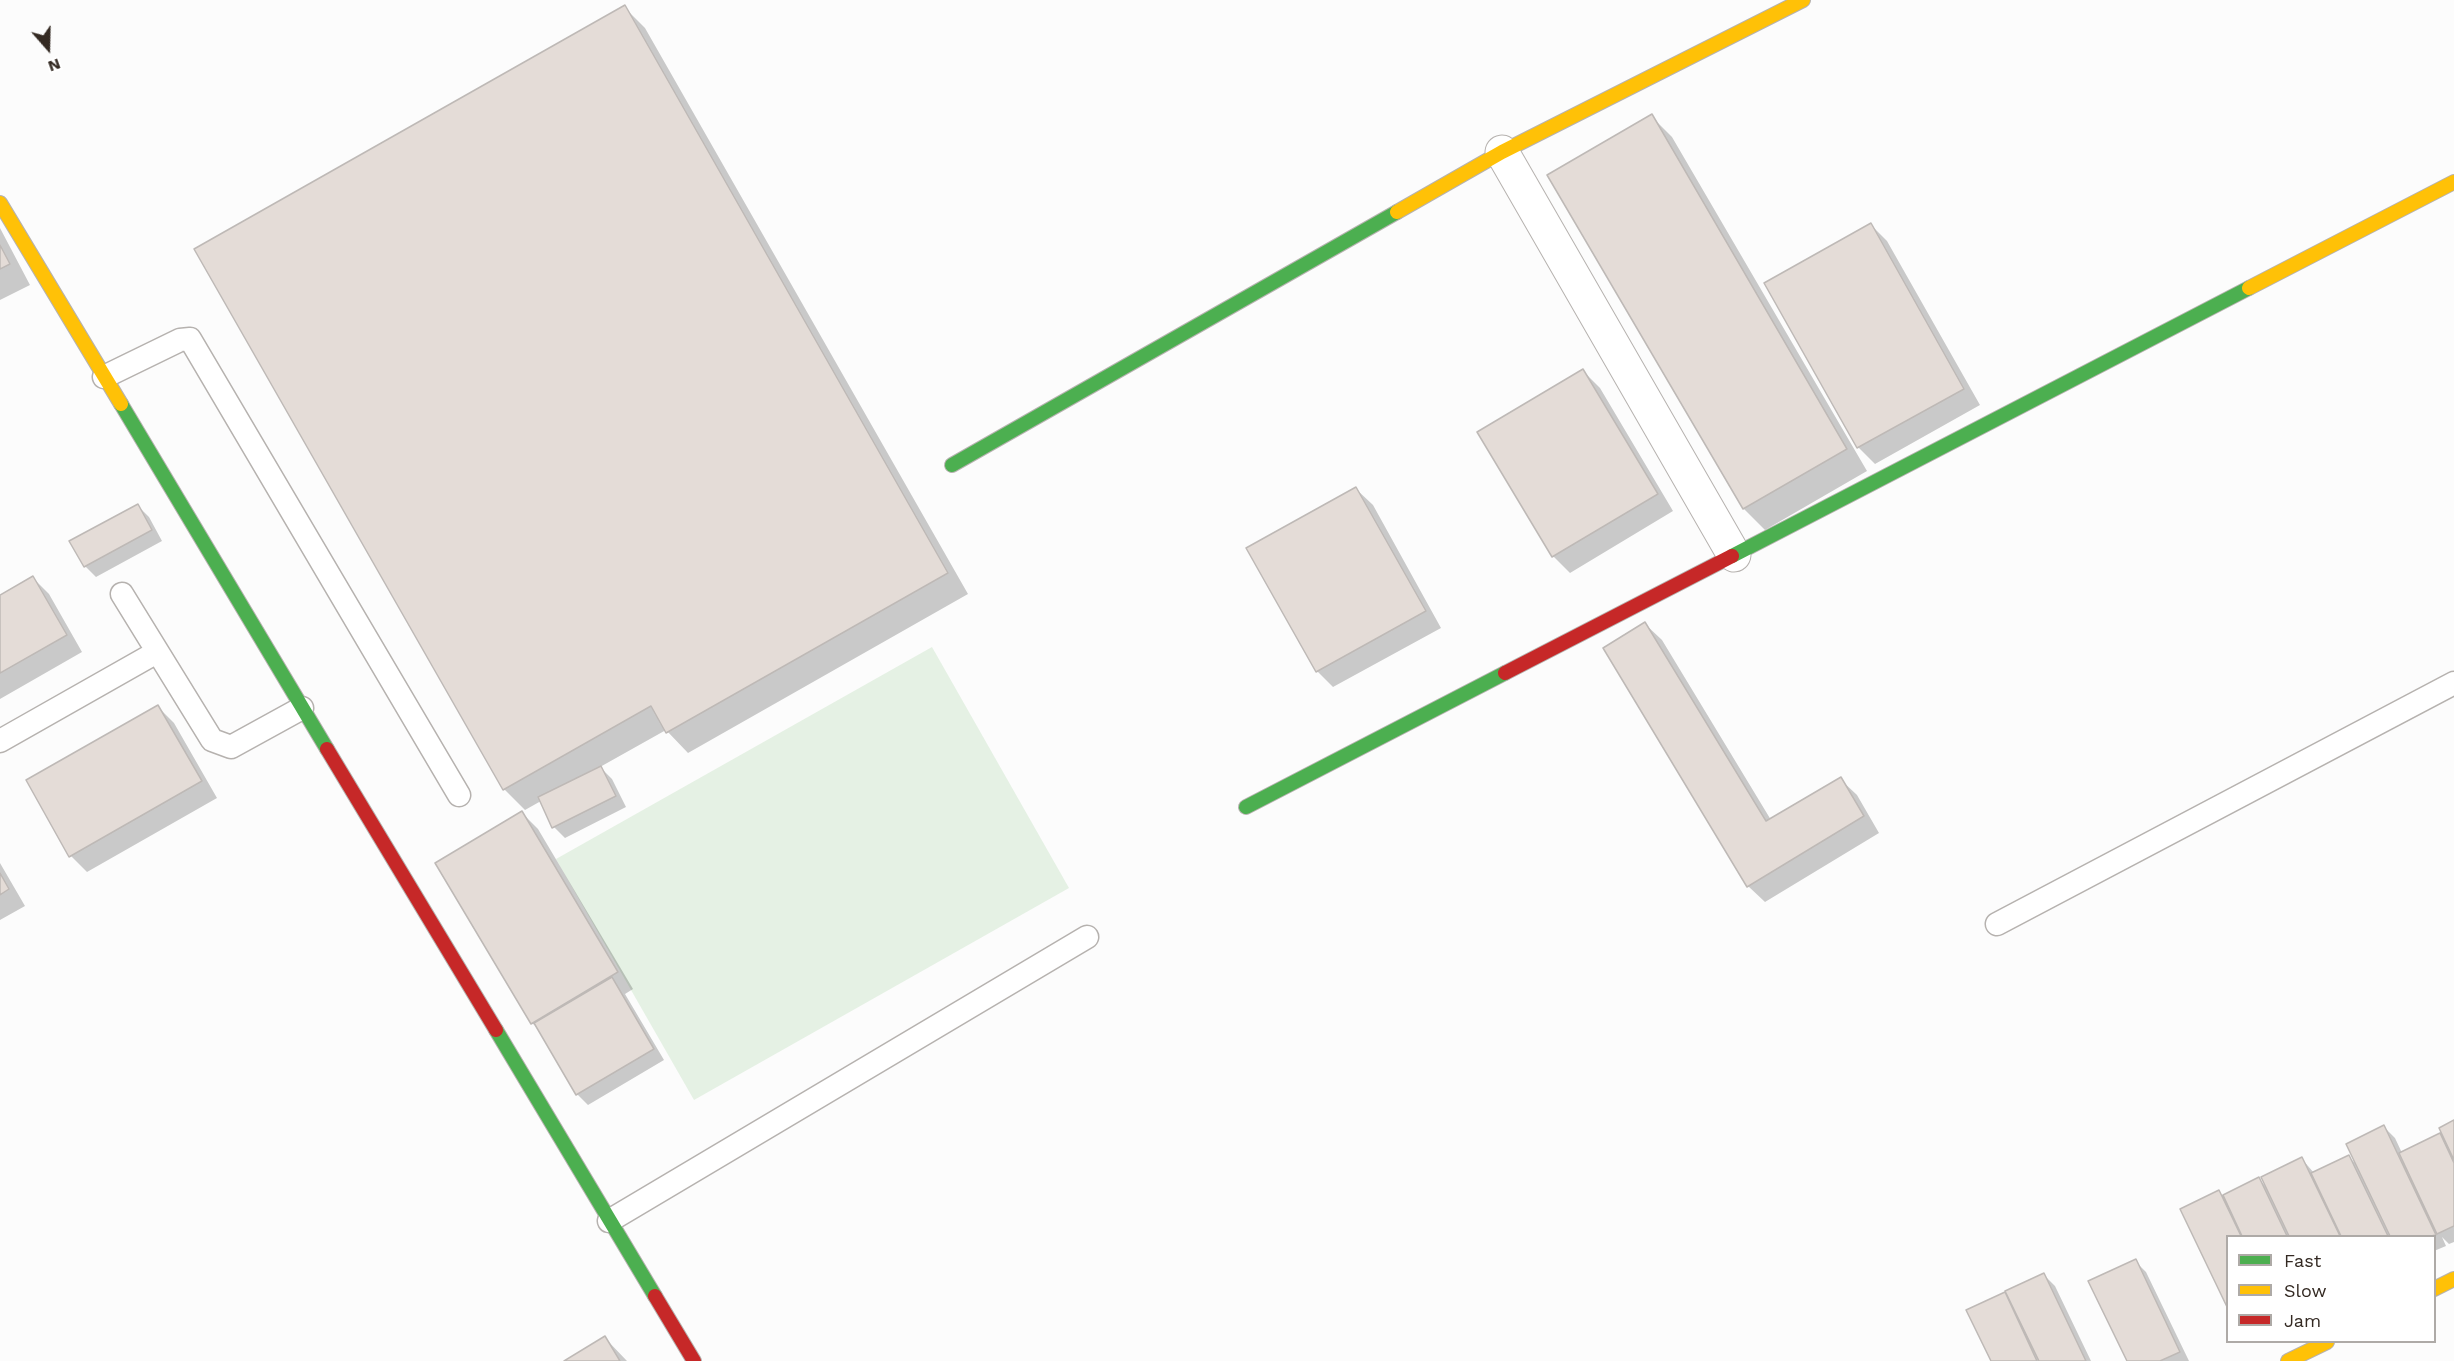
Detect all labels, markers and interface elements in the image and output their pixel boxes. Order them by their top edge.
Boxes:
north arrow [18,18,78,78]
text: N [46,54,63,76]
legend [2226,1235,2436,1343]
text: Fast [2284,1250,2321,1271]
text: Slow [2284,1280,2327,1301]
text: Jam [2284,1310,2321,1331]

